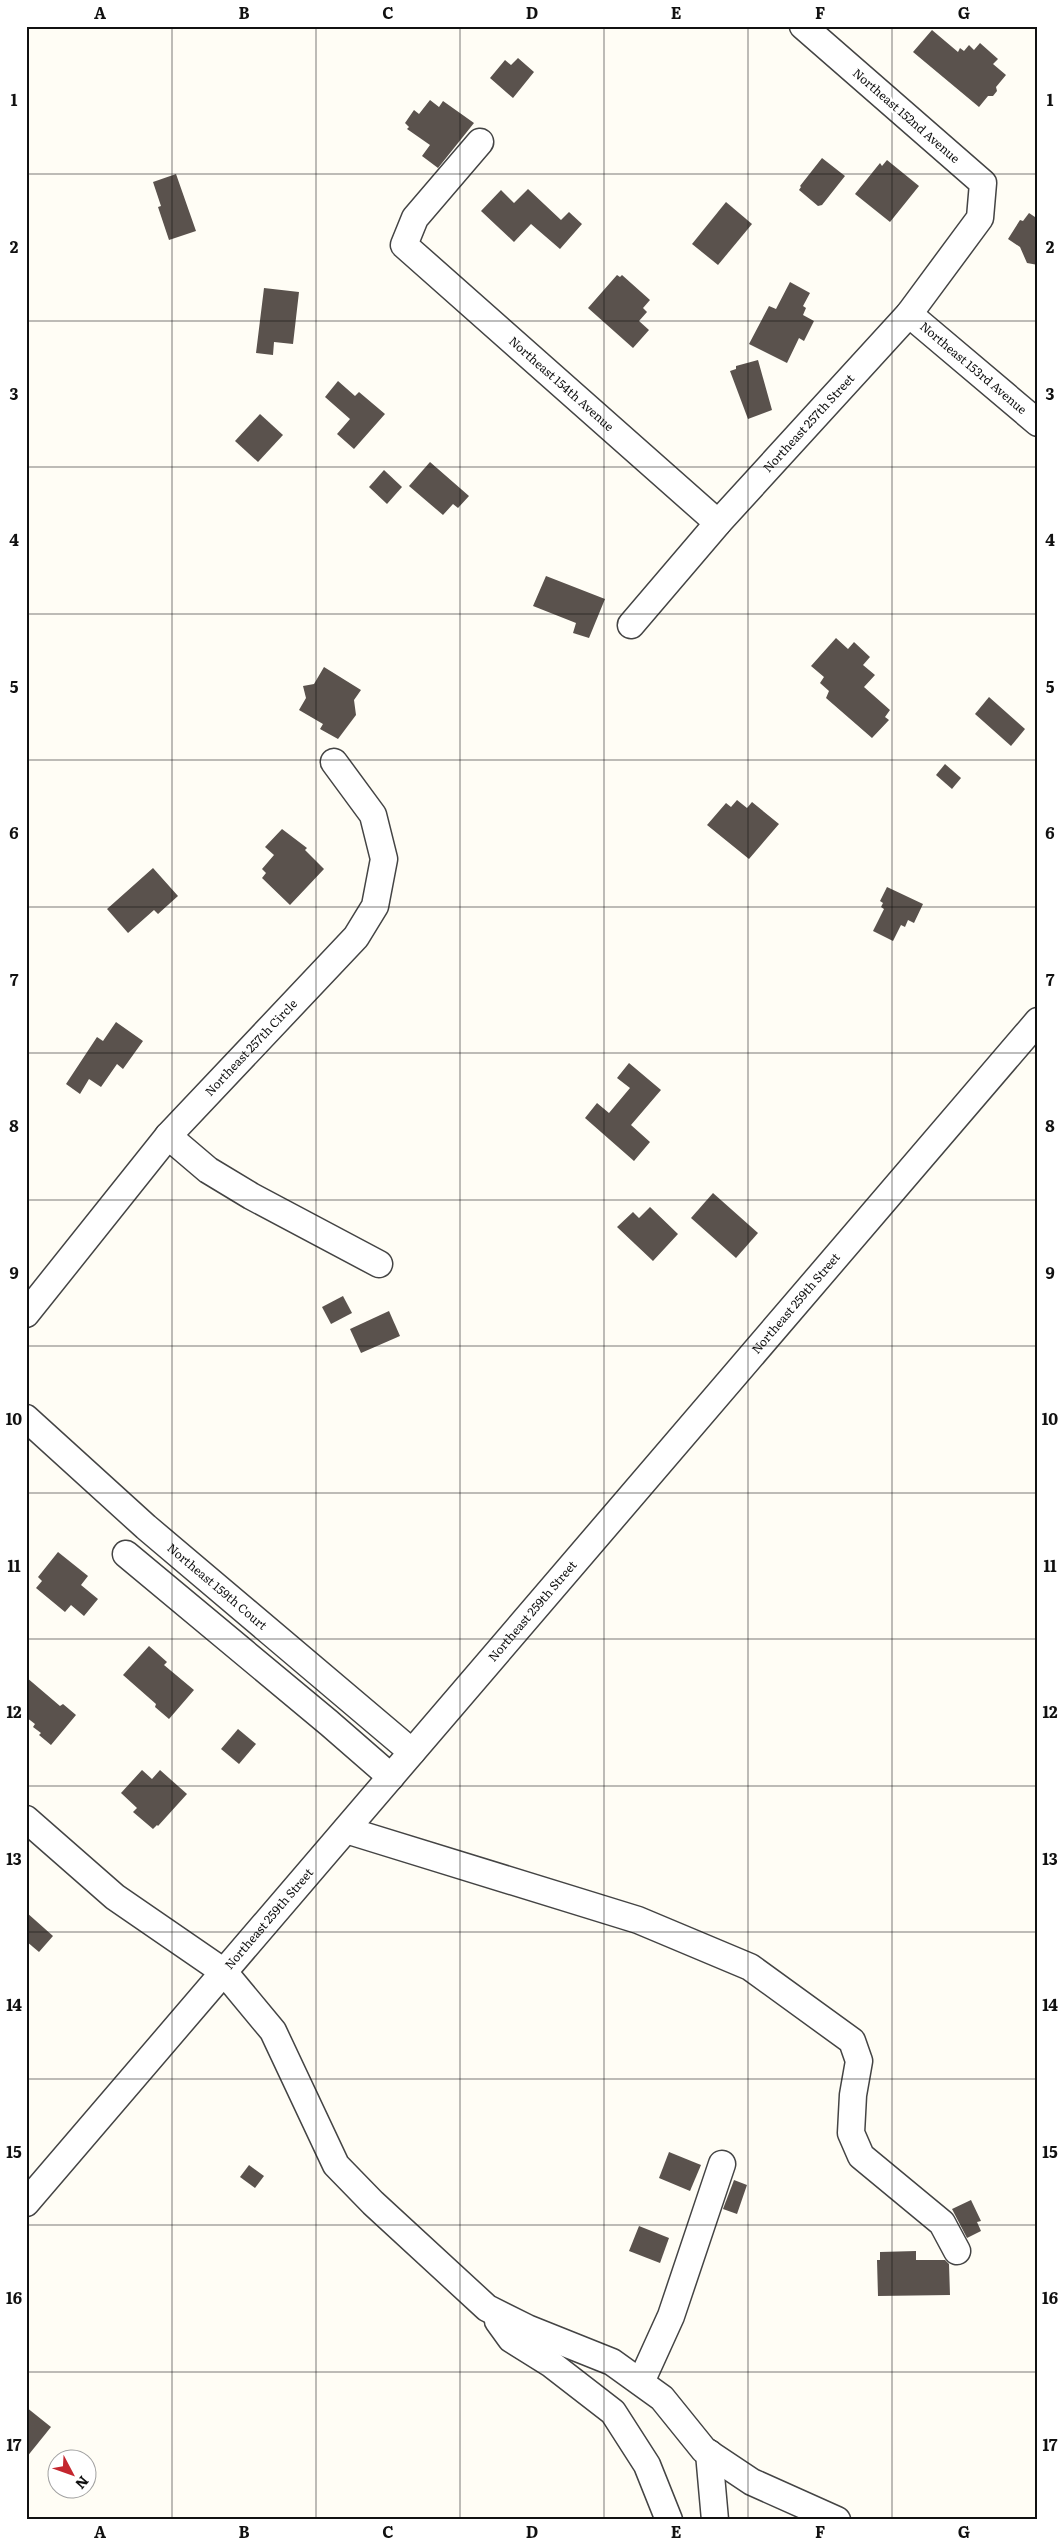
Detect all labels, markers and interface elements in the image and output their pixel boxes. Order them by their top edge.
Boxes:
text: A [94,0,106,24]
text: B [238,0,250,24]
text: C [382,0,394,24]
text: D [526,0,538,24]
text: E [671,0,682,24]
text: F [815,0,825,24]
text: G [958,0,970,24]
street label: Northeast 152nd Avenue [849,64,964,167]
text: 1 [11,87,18,111]
text: 1 [1047,87,1054,111]
text: 2 [10,234,19,258]
text: 2 [1046,234,1055,258]
street label: Northeast 153rd Avenue [916,317,1031,418]
street label: Northeast 154th Avenue [505,332,618,435]
street label: Northeast 257th Street [759,369,858,476]
text: 3 [10,381,19,405]
text: 3 [1046,381,1055,405]
text: 4 [9,527,19,551]
text: 4 [1045,527,1055,551]
text: 5 [10,674,19,698]
text: 5 [1046,674,1055,698]
text: 6 [9,820,19,844]
text: 6 [1045,820,1055,844]
text: 7 [10,967,19,991]
text: 7 [1046,967,1055,991]
street label: Northeast 257th Circle [200,995,301,1100]
text: 8 [9,1113,19,1137]
text: 8 [1045,1113,1055,1137]
street label: Northeast 259th Street [747,1248,844,1357]
text: 9 [9,1260,19,1284]
text: 9 [1045,1260,1055,1284]
text: 10 [6,1406,22,1430]
text: 10 [1042,1406,1058,1430]
street label: Northeast 159th Court [164,1539,272,1634]
text: 11 [7,1553,21,1577]
text: 11 [1043,1553,1057,1577]
street label: Northeast 259th Street [483,1556,580,1665]
text: 12 [6,1699,22,1723]
text: 12 [1042,1699,1058,1723]
text: 13 [6,1846,22,1870]
text: 13 [1042,1846,1058,1870]
street label: Northeast 259th Street [220,1864,317,1973]
text: 14 [6,1992,22,2016]
text: 14 [1042,1992,1058,2016]
text: 15 [6,2139,22,2163]
text: 15 [1042,2139,1058,2163]
text: 16 [6,2285,22,2309]
text: 16 [1042,2285,1058,2309]
text: 17 [7,2432,22,2456]
text: 17 [1043,2432,1058,2456]
north arrow [48,2448,98,2498]
text: N [71,2472,94,2494]
text: A [94,2519,106,2543]
text: B [238,2519,250,2543]
text: C [382,2519,394,2543]
text: D [526,2519,538,2543]
text: E [671,2519,682,2543]
text: F [815,2519,825,2543]
text: G [958,2519,970,2543]

